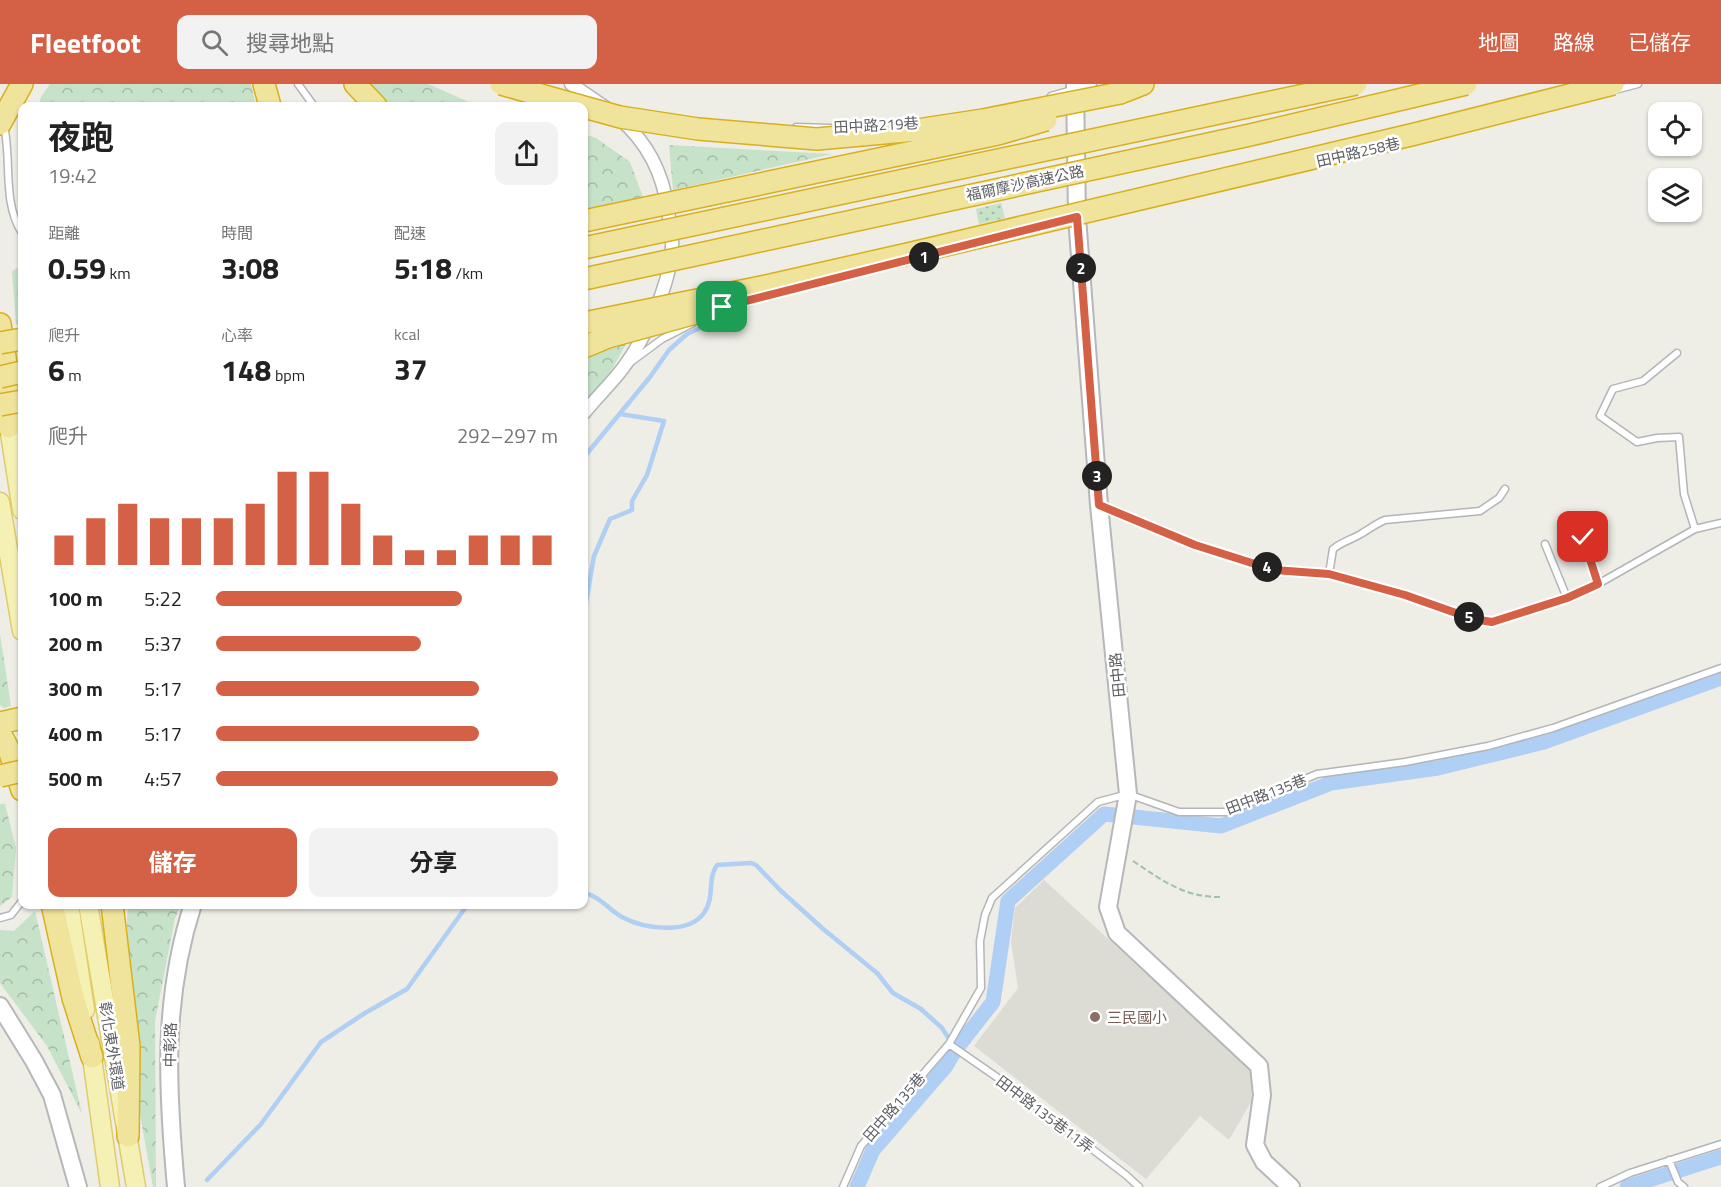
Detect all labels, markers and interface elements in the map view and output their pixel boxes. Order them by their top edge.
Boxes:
search box [177,15,597,69]
text: Fleetfoot [30,21,141,64]
icon: search [198,26,231,59]
text: 搜尋地點 [246,26,334,60]
text: 地圖 [1478,26,1520,58]
text: 路線 [1553,26,1595,58]
text: 已儲存 [1628,26,1691,58]
map controls [1648,102,1702,222]
button: locate [1648,102,1702,156]
street label: 田中路219巷 [833,111,919,139]
text: 夜跑 [48,112,114,162]
button: share [495,122,558,185]
street label: 田中路258巷 [1314,131,1402,173]
street label: 福爾摩沙高速公路 [964,159,1086,207]
text: 19:42 [48,160,97,191]
button: layers [1648,168,1702,222]
text: 距離 [48,221,80,245]
text: 時間 [221,221,253,245]
text: 配速 [394,221,426,245]
pin: 1 [909,242,939,272]
text: 0.59 [48,245,106,291]
text: 3:08 [221,245,279,291]
text: 5:18 [394,245,452,291]
text: 1 [920,245,928,269]
pin: 2 [1066,253,1096,283]
text: 2 [1077,256,1085,280]
text: km [106,261,131,285]
text: /km [452,261,483,285]
pin [696,281,747,332]
icon: arrive [705,290,738,323]
text: kcal [394,322,420,346]
text: 爬升 [48,323,80,347]
text: 心率 [221,323,253,347]
text: 37 [394,346,428,392]
text: 6 [48,347,65,393]
text: 148 [221,347,271,393]
text: m [65,363,82,387]
text: bpm [271,363,305,387]
text: 爬升 [48,420,88,451]
text: 292–297 m [457,420,558,451]
pin: 3 [1082,461,1112,491]
text: 3 [1093,464,1101,488]
pin [1557,511,1608,562]
icon: check [1566,520,1599,553]
pin: 4 [1252,552,1282,582]
text: 4 [1263,555,1271,579]
text: 100 m [48,583,103,614]
text: 5:22 [144,583,182,614]
pin: 5 [1454,602,1484,632]
text: 5 [1465,605,1473,629]
text: 200 m [48,628,103,659]
text: 5:37 [144,628,182,659]
street label: 田中路 [1103,651,1131,699]
text: 300 m [48,673,103,704]
text: 5:17 [144,673,182,704]
text: 400 m [48,718,103,749]
text: 5:17 [144,718,182,749]
text: 500 m [48,763,103,794]
text: 4:57 [144,763,182,794]
street label: 田中路135巷 [1222,768,1310,820]
button: 儲存 [48,828,297,897]
button: 分享 [309,828,558,897]
street label: 彰化東外環道 [94,1000,130,1092]
place label: 三民國小 [1107,1006,1167,1029]
marker: 三民國小 [1088,1010,1102,1024]
street label: 中彰路 [158,1022,182,1068]
street label: 田中路135巷 [857,1067,931,1147]
street label: 田中路135巷11弄 [991,1070,1099,1158]

